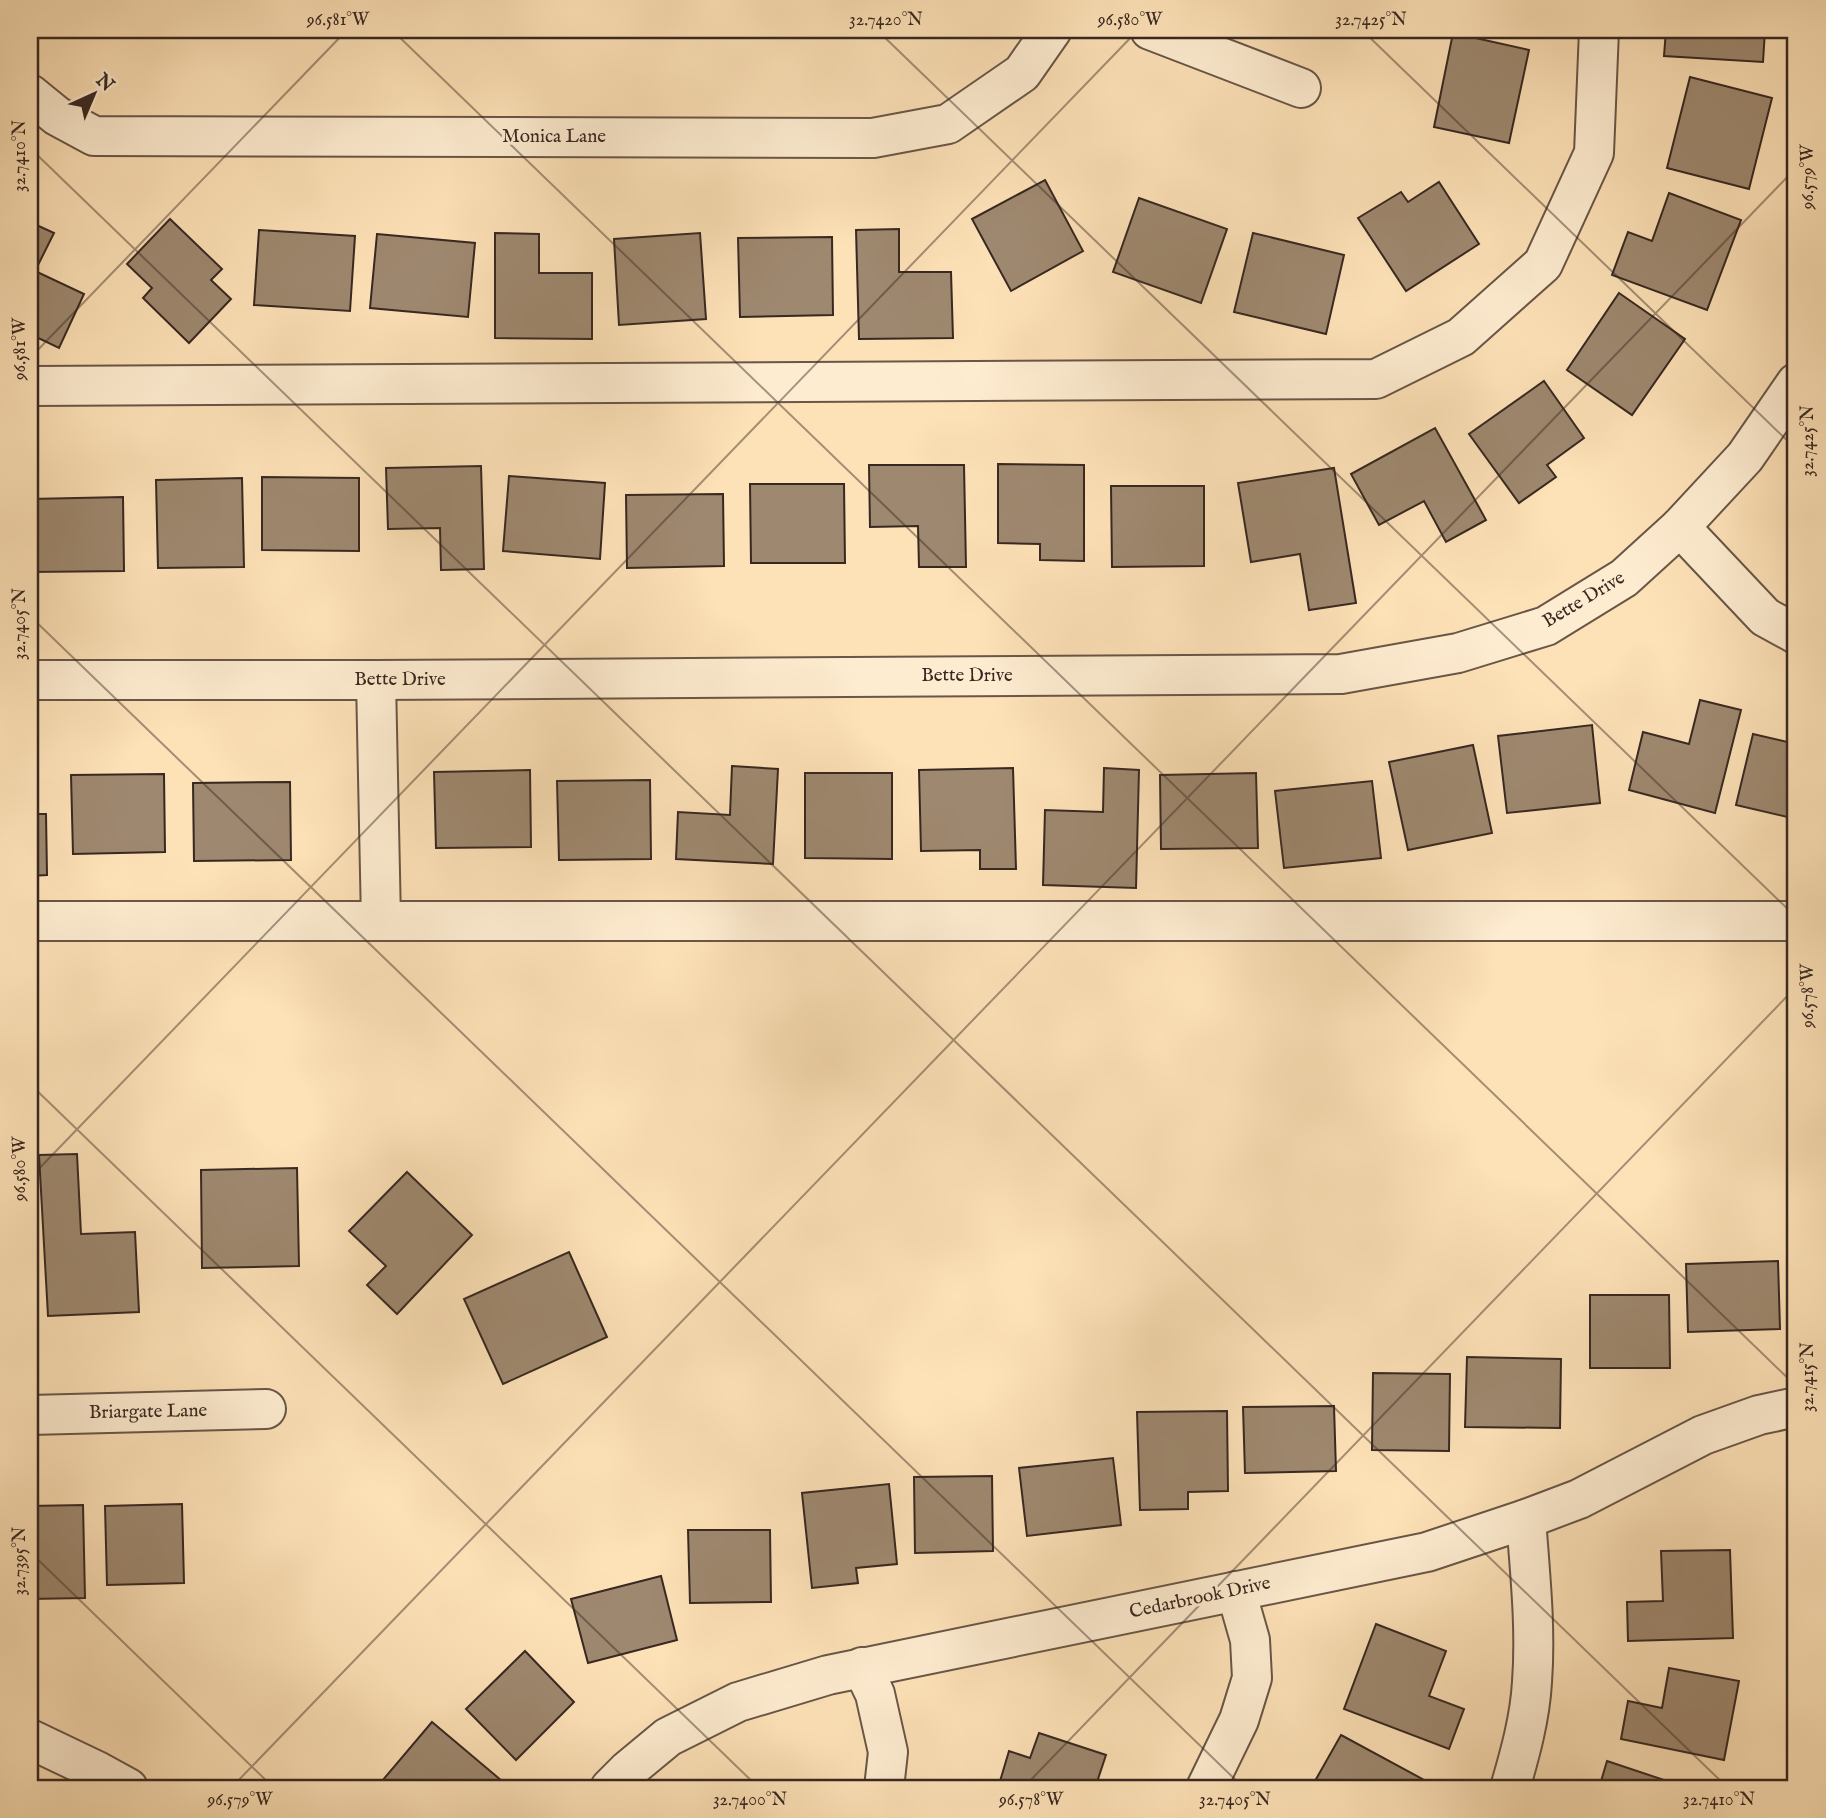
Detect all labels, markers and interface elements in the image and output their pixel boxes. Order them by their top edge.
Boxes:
text: 96.581°W [306,9,370,32]
text: 32.7420°N [849,9,923,32]
text: 96.580°W [1097,9,1163,32]
text: 32.7425°N [1335,9,1407,32]
north arrow [60,60,130,130]
text: N [89,68,119,98]
text: 32.7410°N [9,120,32,192]
street label: Monica Lane [502,125,606,149]
text: 96.579°W [1797,144,1820,210]
text: 96.581°W [9,317,32,381]
text: 32.7425°N [1797,405,1820,477]
street label: Bette Drive [1539,566,1630,634]
text: 32.7405°N [9,588,32,660]
street label: Bette Drive [921,664,1013,688]
street label: Bette Drive [354,668,446,692]
text: 96.578°W [1797,963,1820,1029]
text: 96.580°W [9,1136,32,1202]
text: 32.7415°N [1797,1342,1820,1412]
street label: Briargate Lane [89,1399,208,1425]
text: 32.7395°N [9,1526,32,1595]
street label: Cedarbrook Drive [1127,1571,1273,1625]
text: 96.579°W [207,1789,273,1812]
text: 32.7400°N [713,1789,788,1812]
text: 96.578°W [998,1789,1064,1812]
text: 32.7405°N [1199,1789,1271,1812]
text: 32.7410°N [1683,1789,1755,1812]

